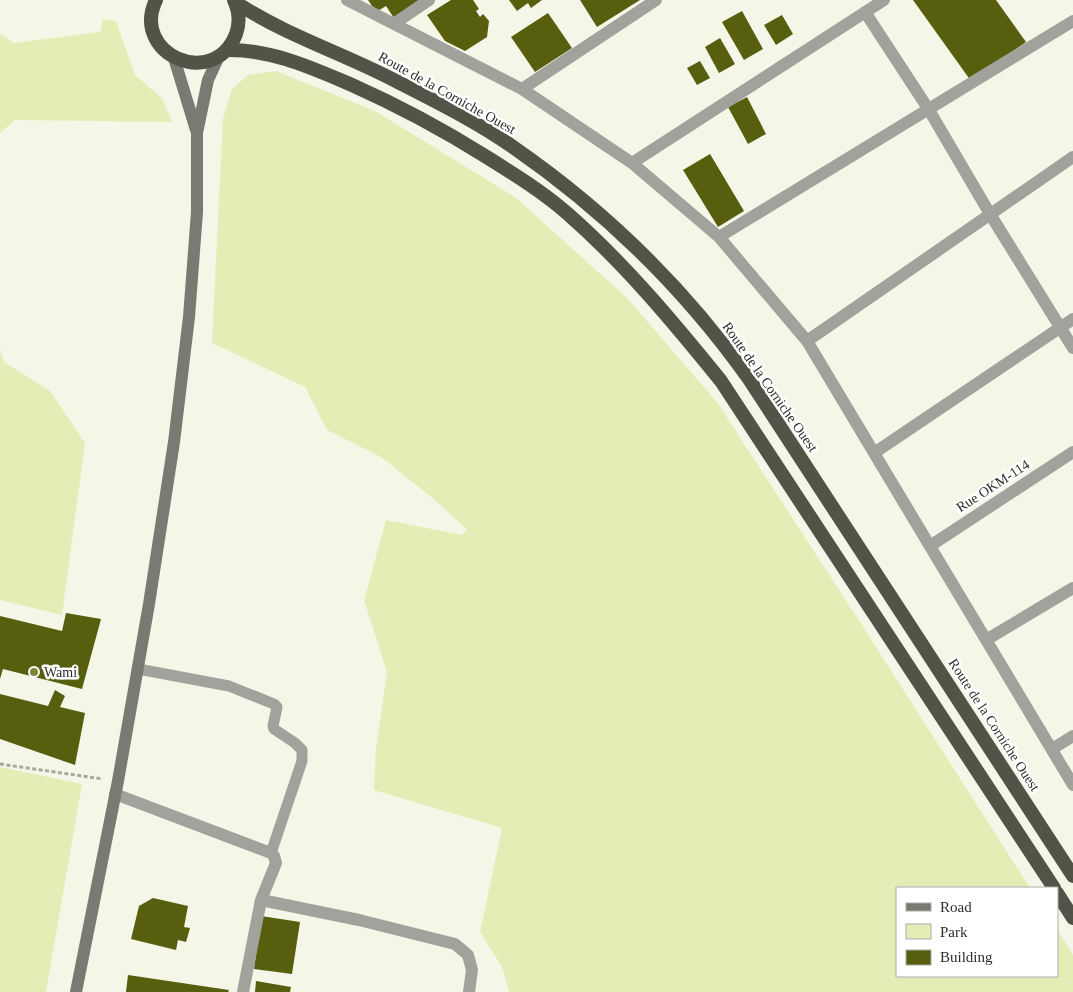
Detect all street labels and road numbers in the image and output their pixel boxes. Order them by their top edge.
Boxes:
street label: Route de la Corniche Ouest [376,49,518,137]
street label: Route de la Corniche Ouest [719,319,821,455]
street label: Rue OKM-114 [954,457,1032,515]
street label: Route de la Corniche Ouest [946,656,1042,794]

